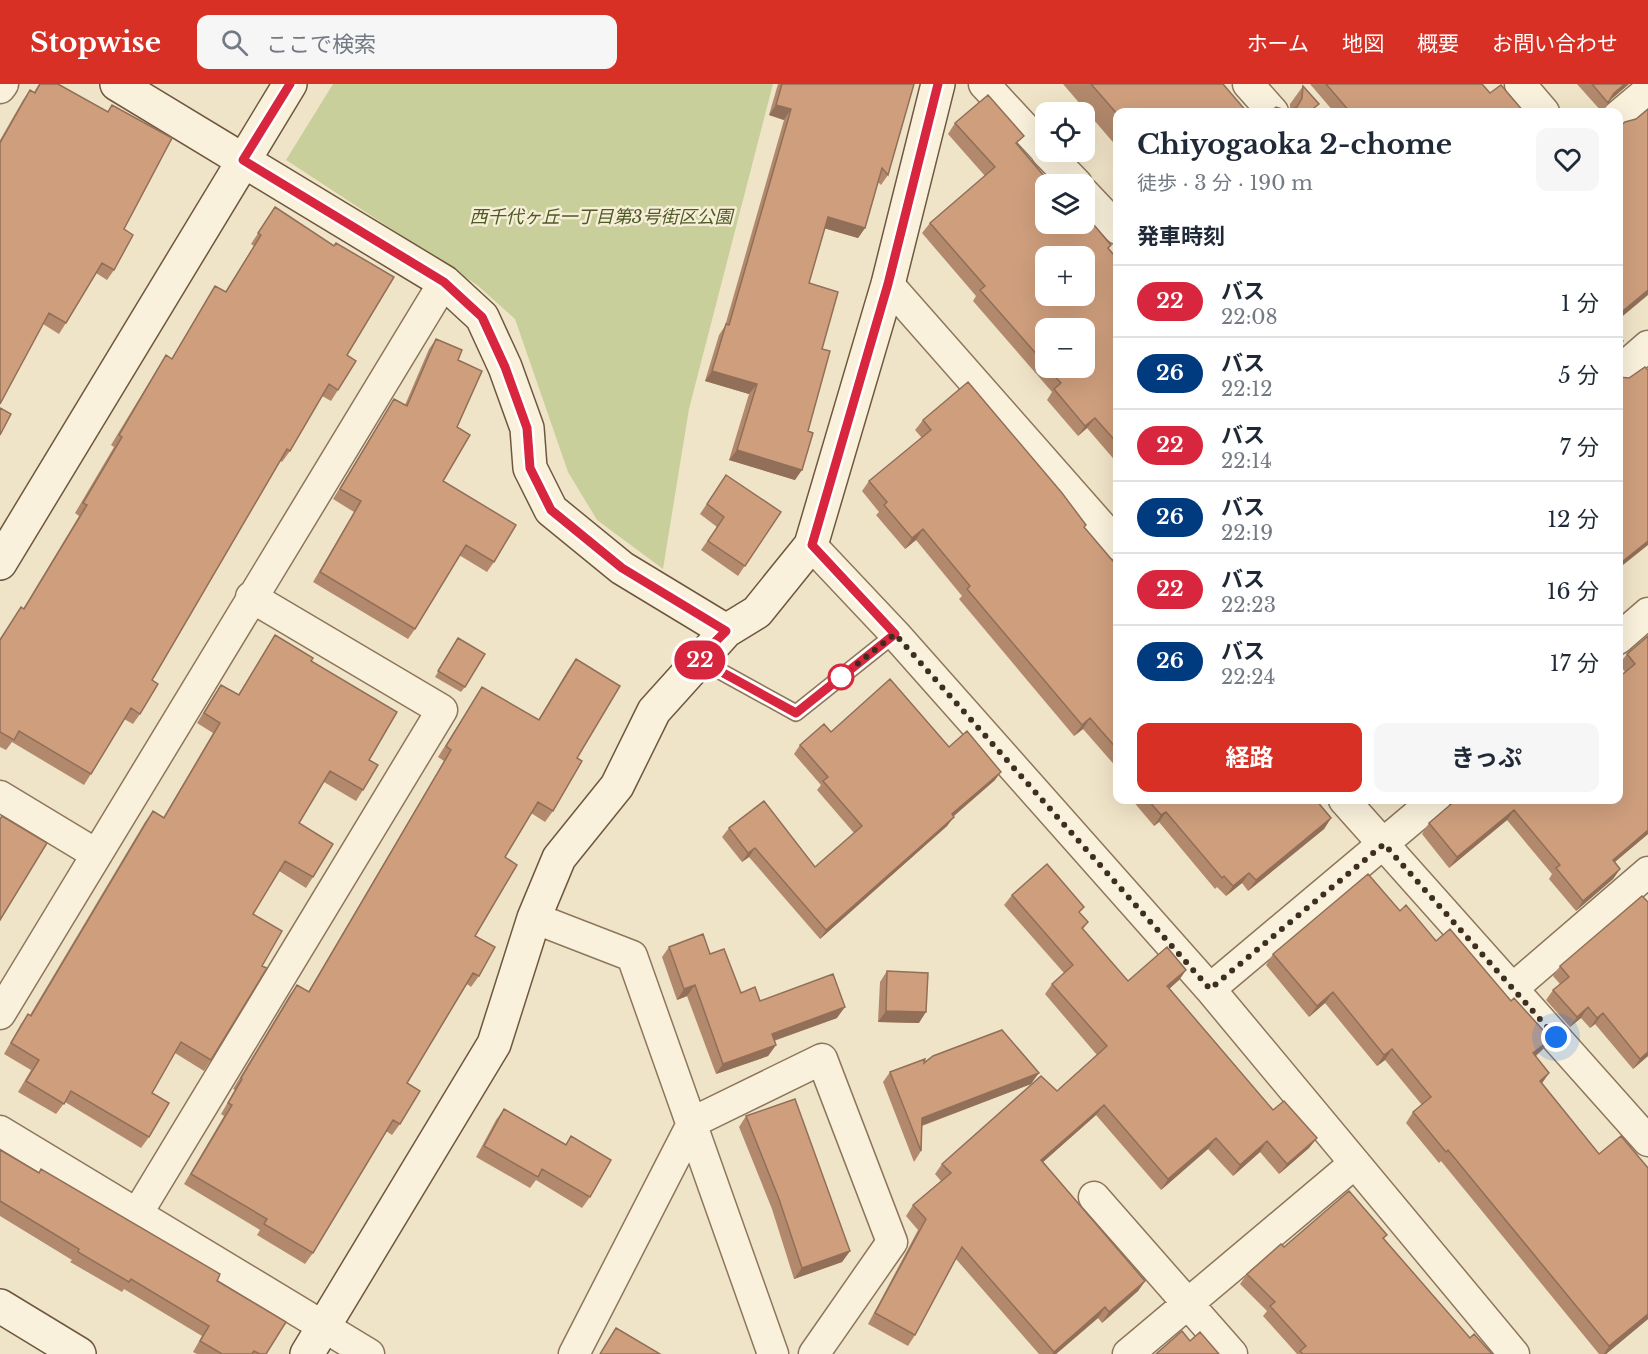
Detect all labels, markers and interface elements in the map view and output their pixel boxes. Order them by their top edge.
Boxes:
search box [197,15,617,69]
text: Stopwise [30,25,161,60]
icon: search [218,26,251,59]
text: ここで検索 [266,31,376,58]
text: ホーム [1247,31,1309,57]
text: 地図 [1342,31,1384,57]
text: 概要 [1417,31,1459,57]
text: お問い合わせ [1492,31,1618,57]
map controls [1035,102,1095,378]
button: locate [1035,102,1095,162]
text: Chiyogaoka 2-chome [1137,127,1452,162]
button: heart [1536,128,1599,191]
text: 徒歩 · 3 分 · 190 m [1137,171,1313,195]
button: layers [1035,174,1095,234]
park label: 西千代ヶ丘一丁目第3号街区公園 [469,206,736,228]
text: 発車時刻 [1137,223,1225,250]
button: + [1035,246,1095,306]
text: バス [1221,278,1265,305]
text: 22 [1156,288,1184,314]
text: 1 分 [1561,290,1599,317]
text: 22:08 [1221,305,1278,329]
button: − [1035,318,1095,378]
text: バス [1221,350,1265,377]
text: 26 [1156,360,1184,386]
text: 5 分 [1558,362,1599,389]
text: 22:12 [1221,377,1273,401]
text: バス [1221,422,1265,449]
text: 22 [1156,432,1184,458]
text: 7 分 [1560,434,1599,461]
text: 22:14 [1221,449,1272,473]
text: バス [1221,494,1265,521]
text: 26 [1156,504,1184,530]
text: 12 分 [1547,506,1599,533]
text: 22:19 [1221,521,1273,545]
text: バス [1221,566,1265,593]
text: 22 [1156,576,1184,602]
text: 16 分 [1547,578,1599,605]
text: 22:23 [1221,593,1276,617]
text: バス [1221,638,1265,665]
line badge: 22 [673,640,727,680]
text: 22 [686,647,714,673]
text: 26 [1156,648,1184,674]
text: 17 分 [1550,650,1599,677]
unlabelled marker [828,664,854,690]
text: 22:24 [1221,665,1275,689]
button: 経路 [1137,723,1362,792]
button: きっぷ [1374,723,1599,792]
your location [1541,1022,1571,1052]

